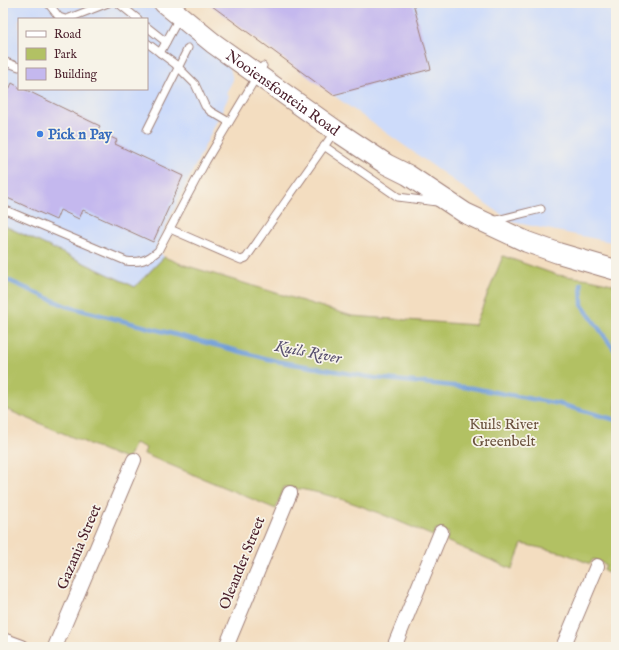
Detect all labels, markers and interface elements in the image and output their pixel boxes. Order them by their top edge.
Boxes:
legend [18,18,148,90]
text: Road [54,27,82,42]
street label: Nooiensfontein Road [222,46,344,140]
text: Park [54,47,77,62]
text: Building [54,67,98,82]
place label: Pick n Pay [48,125,113,144]
marker: Pick n Pay [35,129,45,139]
water label: Kuils River [272,337,344,370]
park label: Kuils River Greenbelt [469,415,539,451]
street label: Gazania Street [53,501,105,593]
street label: Oleander Street [215,514,269,612]

